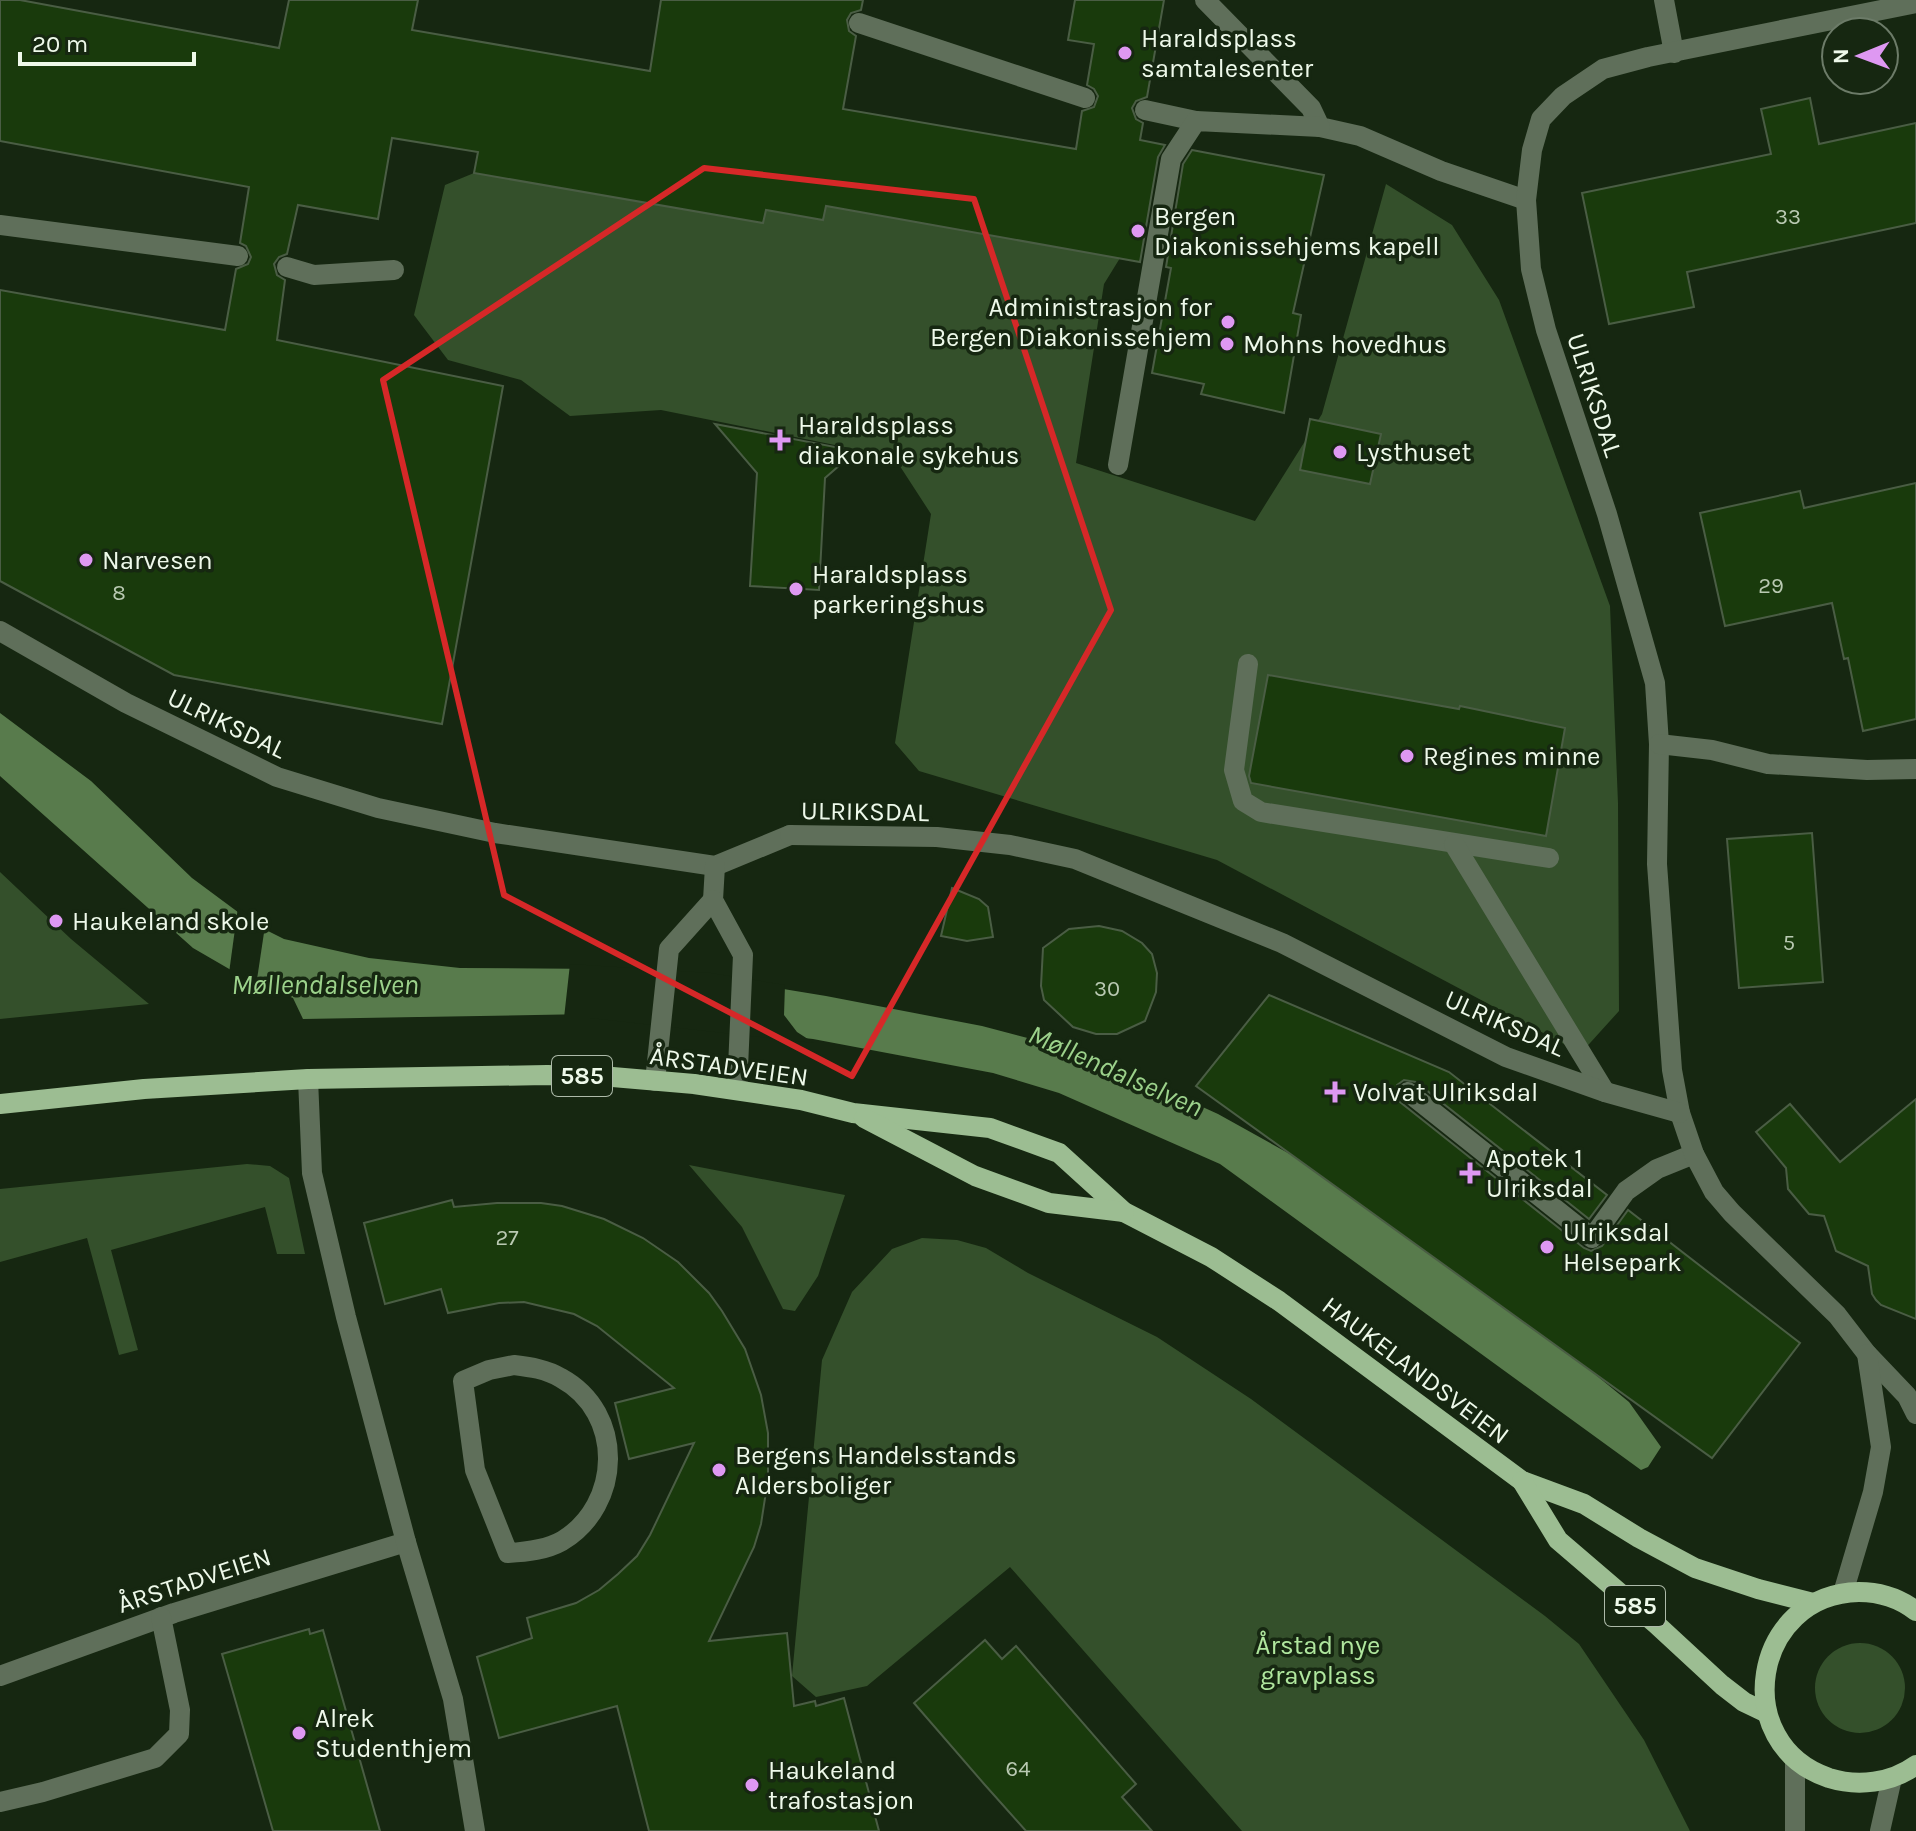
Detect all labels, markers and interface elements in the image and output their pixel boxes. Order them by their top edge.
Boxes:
scale bar [20,16,194,66]
north arrow [1820,16,1900,96]
place label: Haraldsplass samtalesenter [1141,23,1314,84]
text: 20 m [32,30,88,58]
marker: Haraldsplass samtalesenter [1116,44,1134,62]
text: N [1828,48,1854,64]
place label: Bergen Diakonissehjems kapell [1154,201,1440,262]
house number: 33 [1775,204,1801,230]
marker: Bergen Diakonissehjems kapell [1129,222,1147,240]
place label: Administrasjon for Bergen Diakonissehjem [930,292,1213,353]
marker: Administrasjon for Bergen Diakonissehjem [1219,313,1237,331]
place label: Mohns hovedhus [1243,329,1447,360]
street label: ULRIKSDAL [1560,329,1629,461]
marker: Mohns hovedhus [1218,335,1236,353]
place label: Haraldsplass diakonale sykehus [798,410,1019,471]
marker: Haraldsplass diakonale sykehus [769,429,791,451]
place label: Lysthuset [1356,437,1471,468]
marker: Lysthuset [1331,443,1349,461]
place label: Narvesen [102,545,213,576]
marker: Narvesen [77,551,95,569]
place label: Haraldsplass parkeringshus [812,559,985,620]
house number: 29 [1758,573,1784,599]
house number: 8 [112,580,126,606]
marker: Haraldsplass parkeringshus [787,580,805,598]
street label: ULRIKSDAL [162,681,291,765]
place label: Regines minne [1423,741,1600,772]
marker: Regines minne [1398,747,1416,765]
street label: ULRIKSDAL [801,795,929,828]
place label: Haukeland skole [72,906,269,937]
marker: Haukeland skole [47,912,65,930]
house number: 5 [1783,930,1795,956]
water label: Møllendalselven [231,968,419,1001]
house number: 30 [1094,976,1120,1002]
street label: ULRIKSDAL [1440,983,1570,1064]
water label: Møllendalselven [1023,1017,1208,1124]
street label: ÅRSTADVEIEN [648,1040,810,1093]
road number: 585 [552,1056,612,1096]
place label: Volvat Ulriksdal [1353,1077,1538,1108]
marker: Volvat Ulriksdal [1324,1081,1346,1103]
place label: Apotek 1 Ulriksdal [1486,1143,1593,1204]
marker: Apotek 1 Ulriksdal [1461,1164,1479,1182]
place label: Ulriksdal Helsepark [1563,1217,1682,1278]
house number: 27 [495,1225,519,1251]
marker: Ulriksdal Helsepark [1538,1238,1556,1256]
street label: HAUKELANDSVEIEN [1316,1290,1515,1451]
place label: Bergens Handelsstands Aldersboliger [735,1440,1017,1501]
marker: Bergens Handelsstands Aldersboliger [710,1461,728,1479]
street label: ÅRSTADVEIEN [113,1541,275,1620]
road number: 585 [1605,1586,1665,1626]
park label: Årstad nye gravplass [1256,1630,1380,1691]
place label: Alrek Studenthjem [315,1703,472,1764]
marker: Alrek Studenthjem [290,1724,308,1742]
place label: Haukeland trafostasjon [768,1755,914,1816]
house number: 64 [1006,1756,1030,1782]
marker: Haukeland trafostasjon [743,1776,761,1794]

